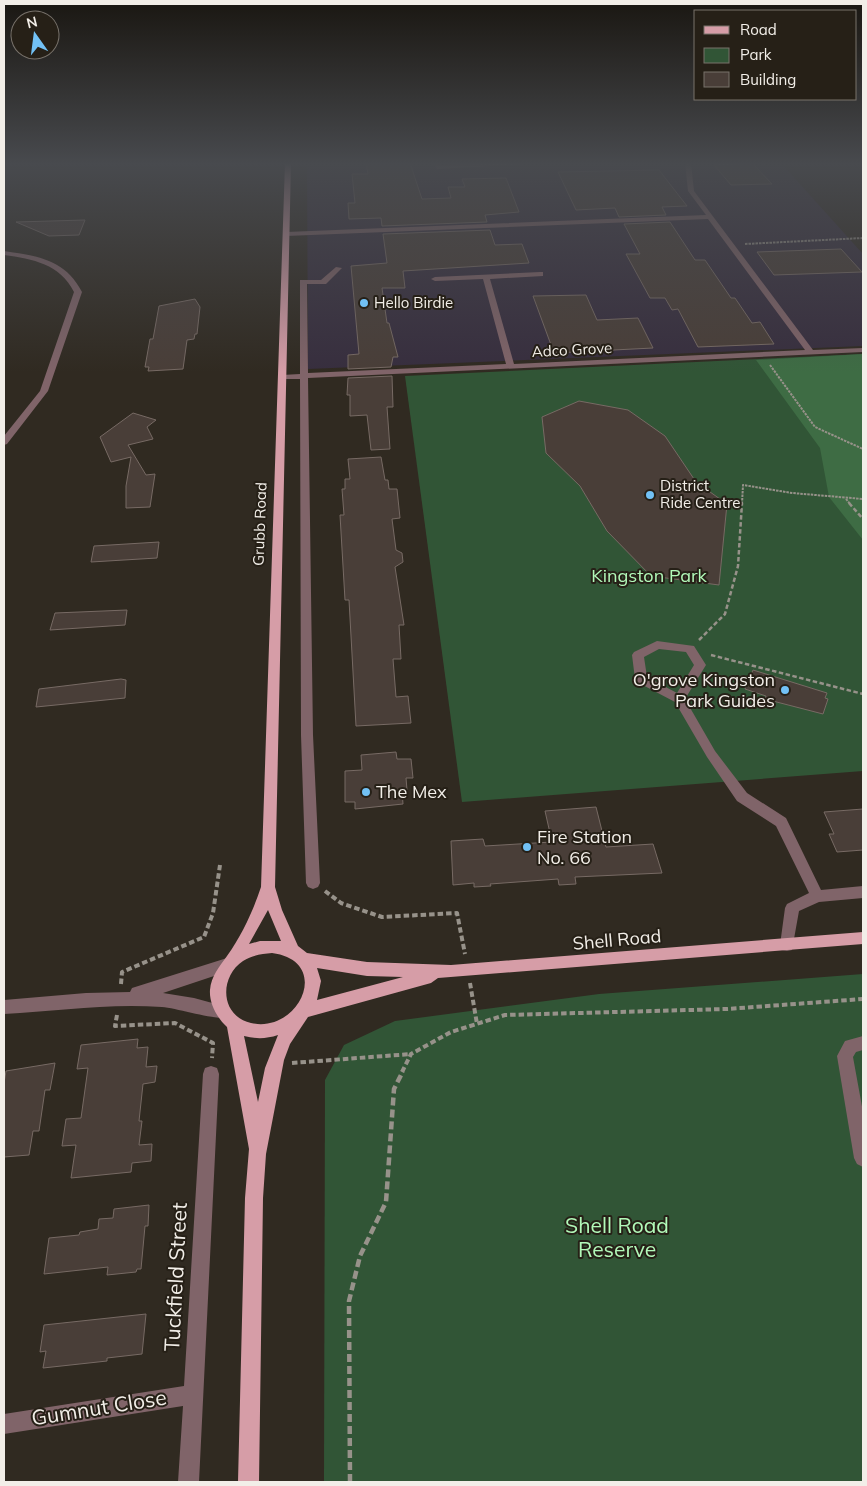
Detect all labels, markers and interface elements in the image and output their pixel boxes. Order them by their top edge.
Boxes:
north arrow [10,10,60,60]
legend [694,10,857,100]
text: N [25,12,39,32]
text: Road [740,20,777,39]
text: Park [740,45,772,64]
text: Building [740,70,796,89]
place label: Hello Birdie [374,293,453,312]
marker: Hello Birdie [358,297,370,309]
street label: Adco Grove [531,338,613,361]
place label: District Ride Centre [660,476,740,512]
street label: Grubb Road [249,482,270,566]
marker: District Ride Centre [644,489,656,501]
park label: Kingston Park [591,564,708,587]
place label: O'grove Kingston Park Guides [633,668,775,712]
marker: O'grove Kingston Park Guides [779,684,791,696]
place label: The Mex [376,780,447,803]
marker: The Mex [360,786,372,798]
place label: Fire Station No. 66 [537,825,632,869]
marker: Fire Station No. 66 [521,841,533,853]
street label: Shell Road [572,924,662,955]
street label: Tuckfield Street [158,1202,192,1352]
park label: Shell Road Reserve [565,1212,669,1262]
street label: Gumnut Close [29,1384,168,1431]

